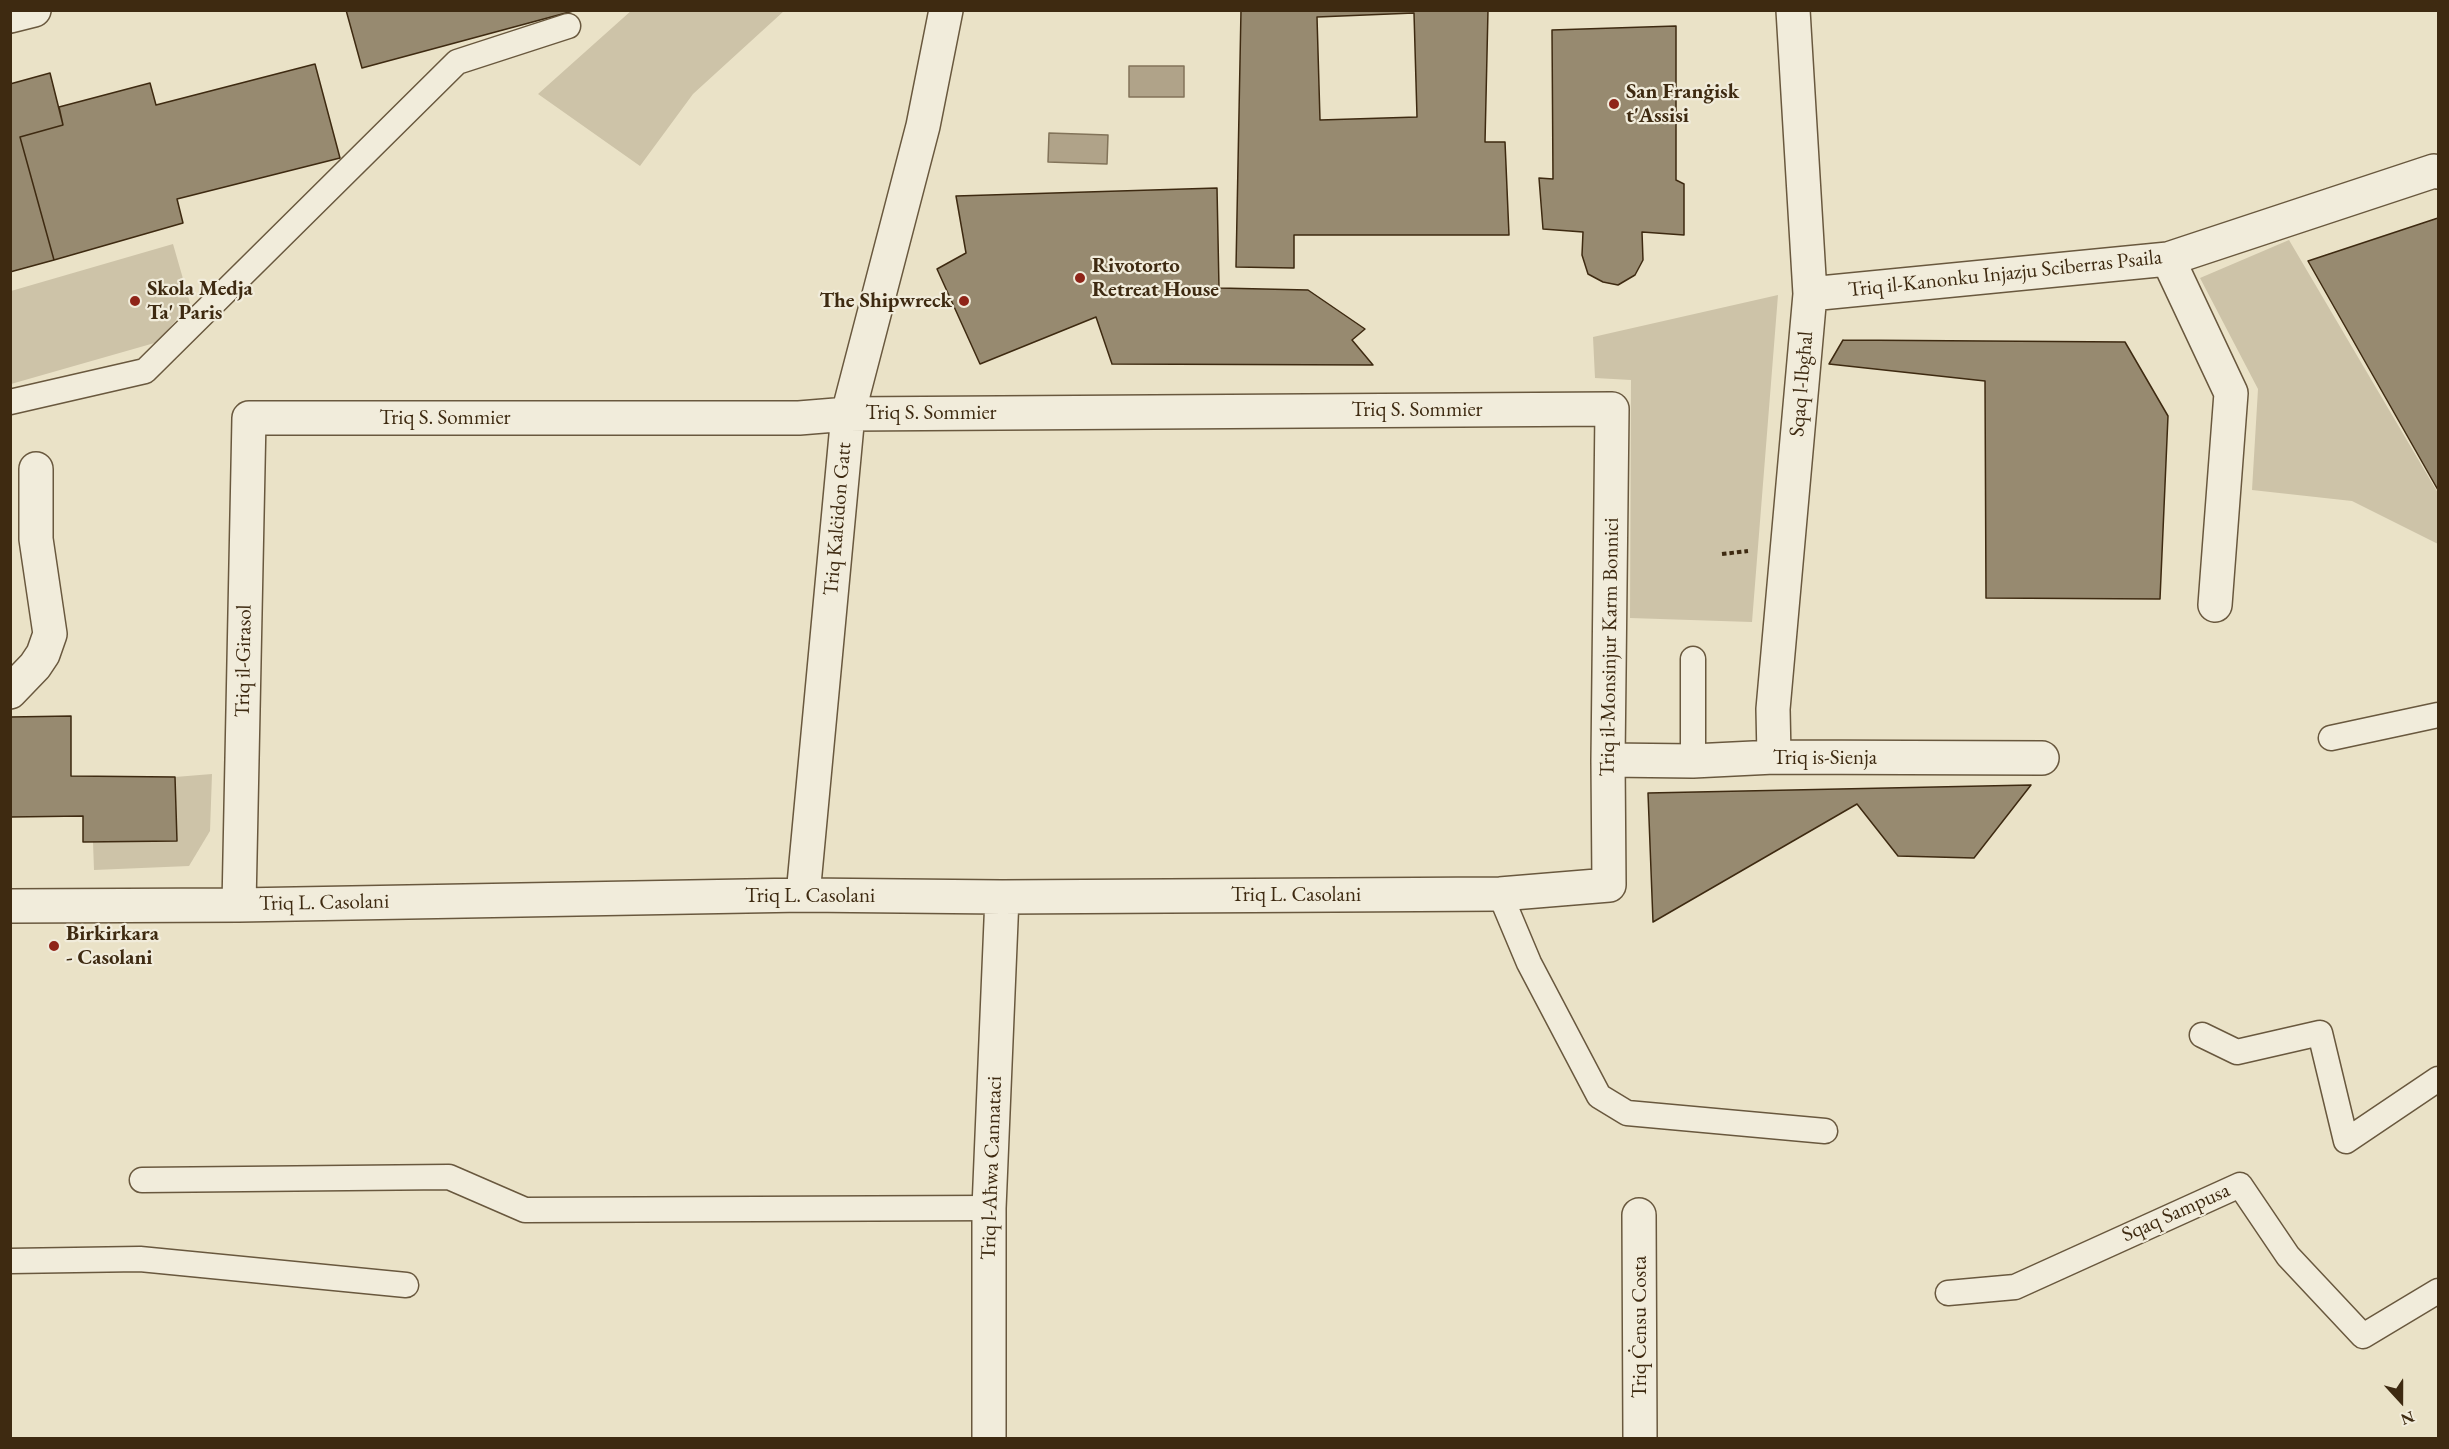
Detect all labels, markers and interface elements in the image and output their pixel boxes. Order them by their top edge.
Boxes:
place label: San Franġisk t'Assisi [1626,79,1739,129]
marker: San Franġisk t'Assisi [1607,97,1621,111]
street label: Triq il-Kanonku Injazju Sciberras Psaila [1847,245,2163,303]
place label: Rivotorto Retreat House [1092,253,1219,303]
marker: Rivotorto Retreat House [1073,271,1087,285]
place label: Skola Medja Ta' Paris [147,276,253,326]
place label: The Shipwreck [819,288,952,314]
marker: Skola Medja Ta' Paris [128,294,142,308]
marker: The Shipwreck [957,294,971,308]
street label: Sqaq l-Ibgħal [1785,330,1819,438]
street label: Triq S. Sommier [1351,397,1483,423]
street label: Triq S. Sommier [865,400,997,426]
street label: Triq S. Sommier [379,405,511,431]
street label: Triq Kalċidon Gatt [819,441,857,597]
street label: Triq il-Monsinjur Karm Bonnici [1595,517,1625,777]
street label: Triq il-Girasol [230,604,258,718]
street label: Triq is-Sienja [1773,745,1877,771]
street label: Triq L. Casolani [1231,882,1361,908]
street label: Triq L. Casolani [745,883,875,909]
street label: Triq L. Casolani [259,889,389,917]
place label: Birkirkara - Casolani [66,921,159,971]
marker: Birkirkara - Casolani [47,939,61,953]
street label: Triq l-Aħwa Cannataci [976,1076,1008,1260]
street label: Sqaq Sampusa [2118,1178,2234,1248]
street label: Triq Ċensu Costa [1627,1256,1653,1398]
north arrow [2371,1371,2431,1431]
text: N [2398,1406,2417,1430]

